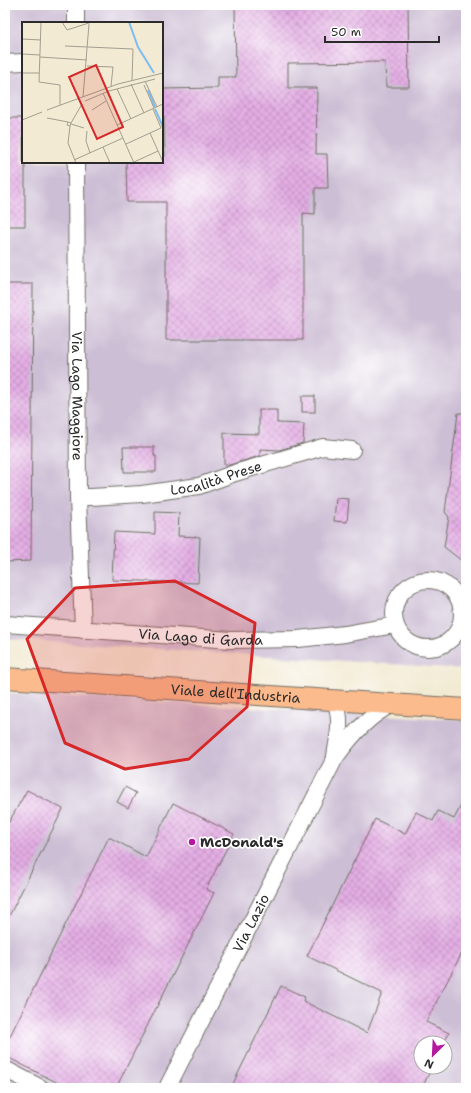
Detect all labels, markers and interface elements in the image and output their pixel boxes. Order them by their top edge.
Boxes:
scale bar [325,18,439,44]
inset map [22,22,163,163]
text: 50 m [331,24,361,40]
street label: Via Lago Maggiore [68,331,87,461]
street label: Località Prese [169,457,264,499]
street label: Via Lago di Garda [138,624,263,649]
street label: Viale dell'Industria [170,680,301,707]
place label: McDonald's [200,833,284,851]
marker: McDonald's [187,837,197,847]
street label: Via Lazio [229,891,273,955]
north arrow [413,1035,453,1075]
text: N [422,1055,436,1072]

